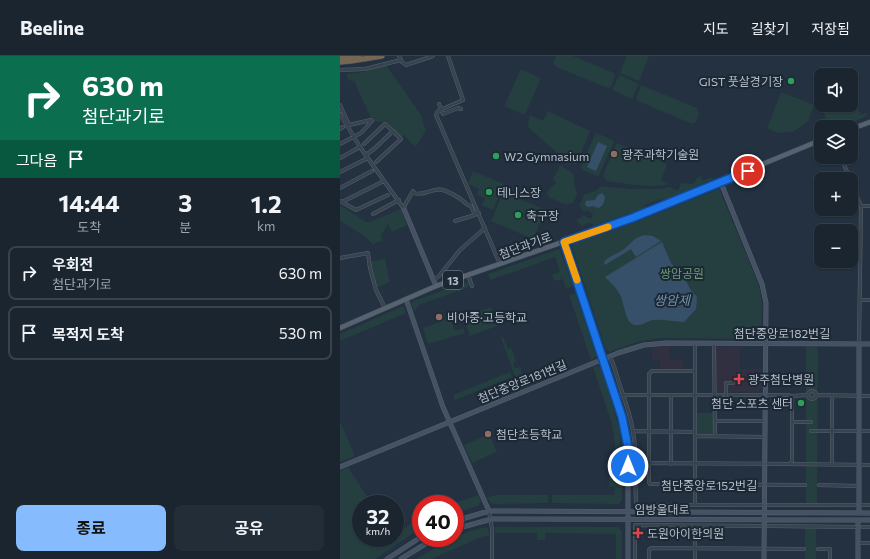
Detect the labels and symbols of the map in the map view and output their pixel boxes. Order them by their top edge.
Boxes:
place label: GIST 풋살경기장 [699,74,783,88]
marker: GIST 풋살경기장 [786,76,796,86]
place label: 광주과학기술원 [622,147,699,161]
place label: W2 Gymnasium [504,149,589,163]
marker: 광주과학기술원 [609,149,619,159]
marker: W2 Gymnasium [491,151,501,161]
pin [731,154,765,188]
place label: 테니스장 [497,185,541,199]
marker: 테니스장 [484,187,494,197]
place label: 축구장 [526,208,559,222]
marker: 축구장 [513,210,523,220]
street label: 첨단과기로 [497,229,553,261]
park label: 쌍암공원 [660,266,704,280]
road number: 13 [443,271,463,289]
water label: 쌍암제 [654,292,692,308]
place label: 비아중·고등학교 [447,310,527,324]
marker: 비아중·고등학교 [434,312,444,322]
street label: 첨단중앙로182번길 [734,326,830,340]
street label: 첨단중앙로181번길 [475,357,569,405]
place label: 광주첨단병원 [748,372,814,386]
marker: 광주첨단병원 [733,373,745,385]
place label: 첨단 스포츠 센터 [711,396,793,410]
marker: 첨단 스포츠 센터 [796,398,806,408]
place label: 첨단초등학교 [496,427,562,441]
marker: 첨단초등학교 [483,429,493,439]
position arrow [607,445,649,487]
street label: 첨단중앙로152번길 [661,478,757,492]
speed limit sign: 40 [412,495,464,547]
street label: 임방울대로 [634,502,690,516]
place label: 도원아이한의원 [647,526,724,540]
marker: 도원아이한의원 [632,527,644,539]

